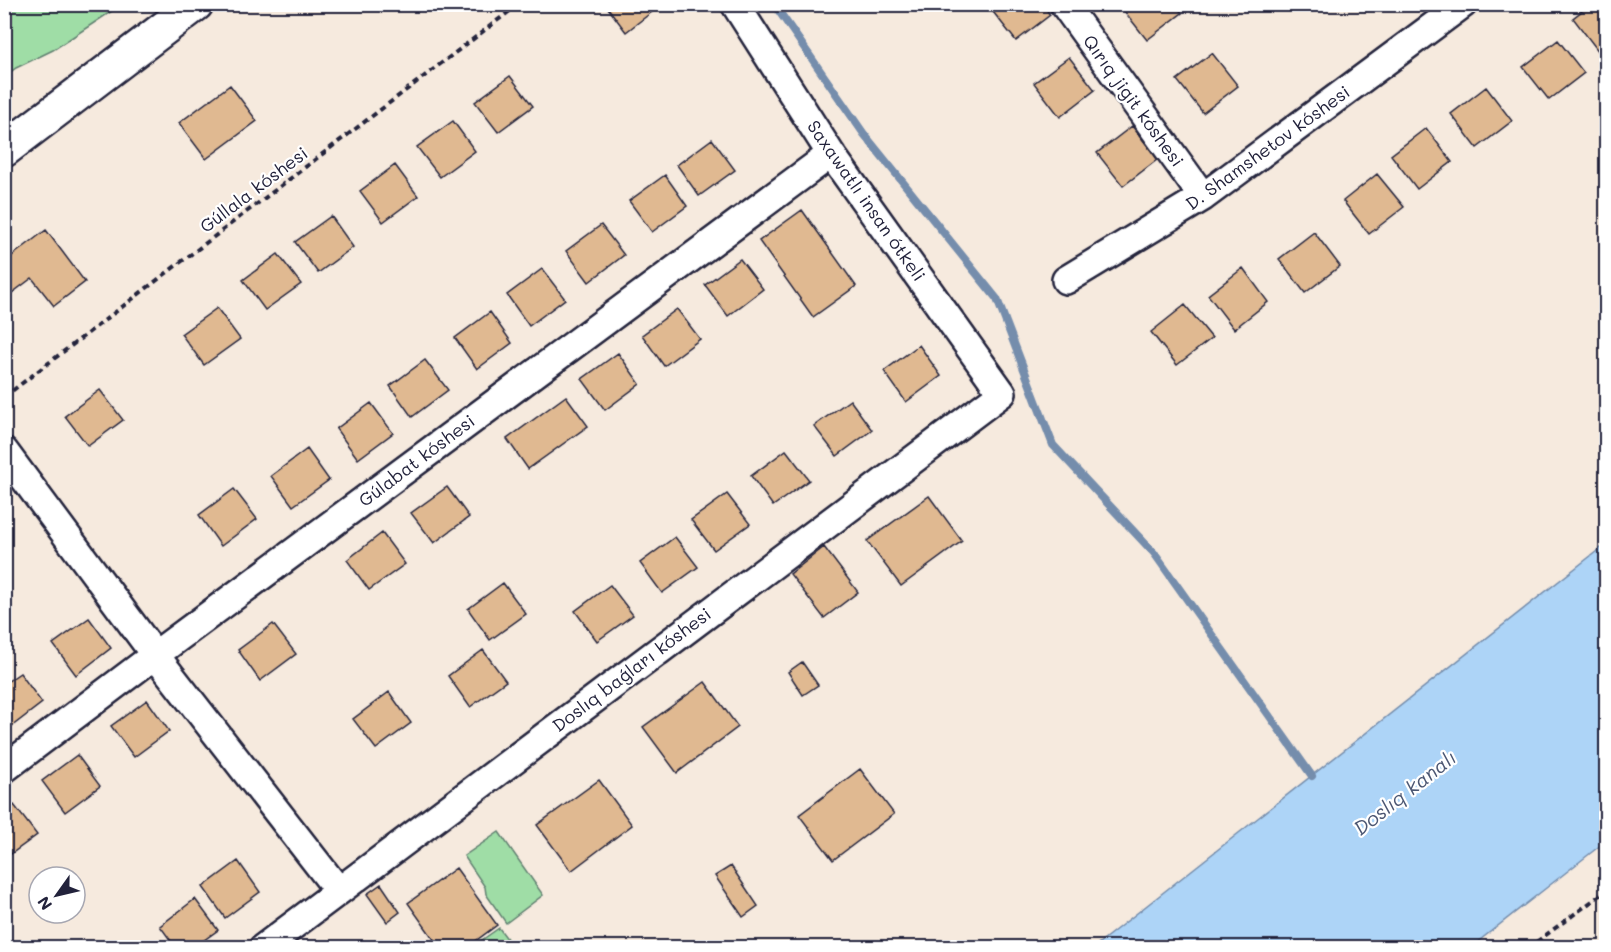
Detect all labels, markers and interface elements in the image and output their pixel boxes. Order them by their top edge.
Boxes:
street label: Qırıq jigit kóshesi [1078,30,1190,171]
street label: D. Shamshetov kóshesi [1180,79,1354,215]
street label: Saxawatlı insan ótkeli [802,115,931,286]
street label: Gúllala kóshesi [194,141,312,238]
street label: Gúlabat kóshesi [353,409,479,512]
street label: Doslıq baǵları kóshesi [547,602,716,737]
water label: Doslıq kanalı [1348,744,1461,841]
north arrow [27,865,87,925]
text: N [32,893,56,915]

